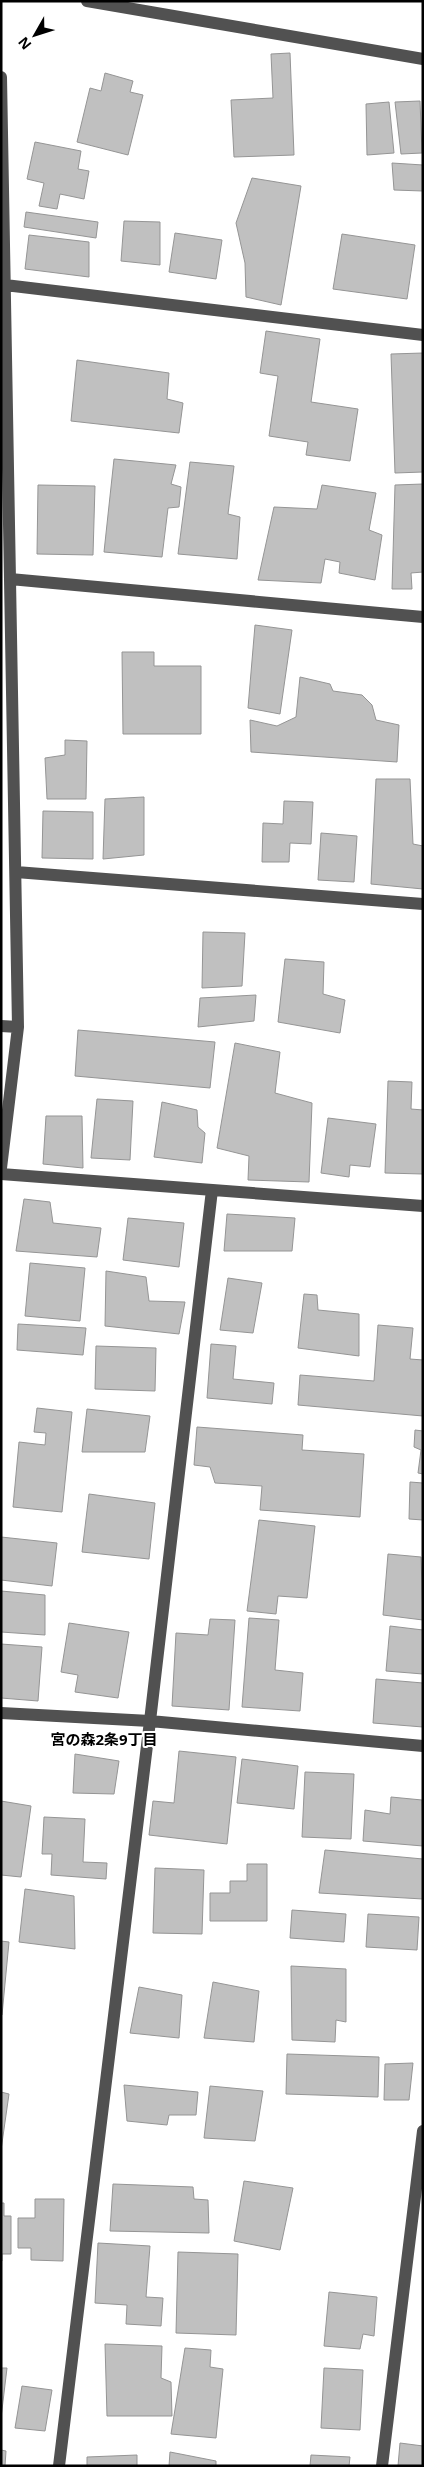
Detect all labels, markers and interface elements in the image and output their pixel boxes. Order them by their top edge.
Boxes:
north arrow [10,10,60,60]
text: N [14,33,35,54]
district label: 宮の森2条9丁目 [50,1729,158,1749]

